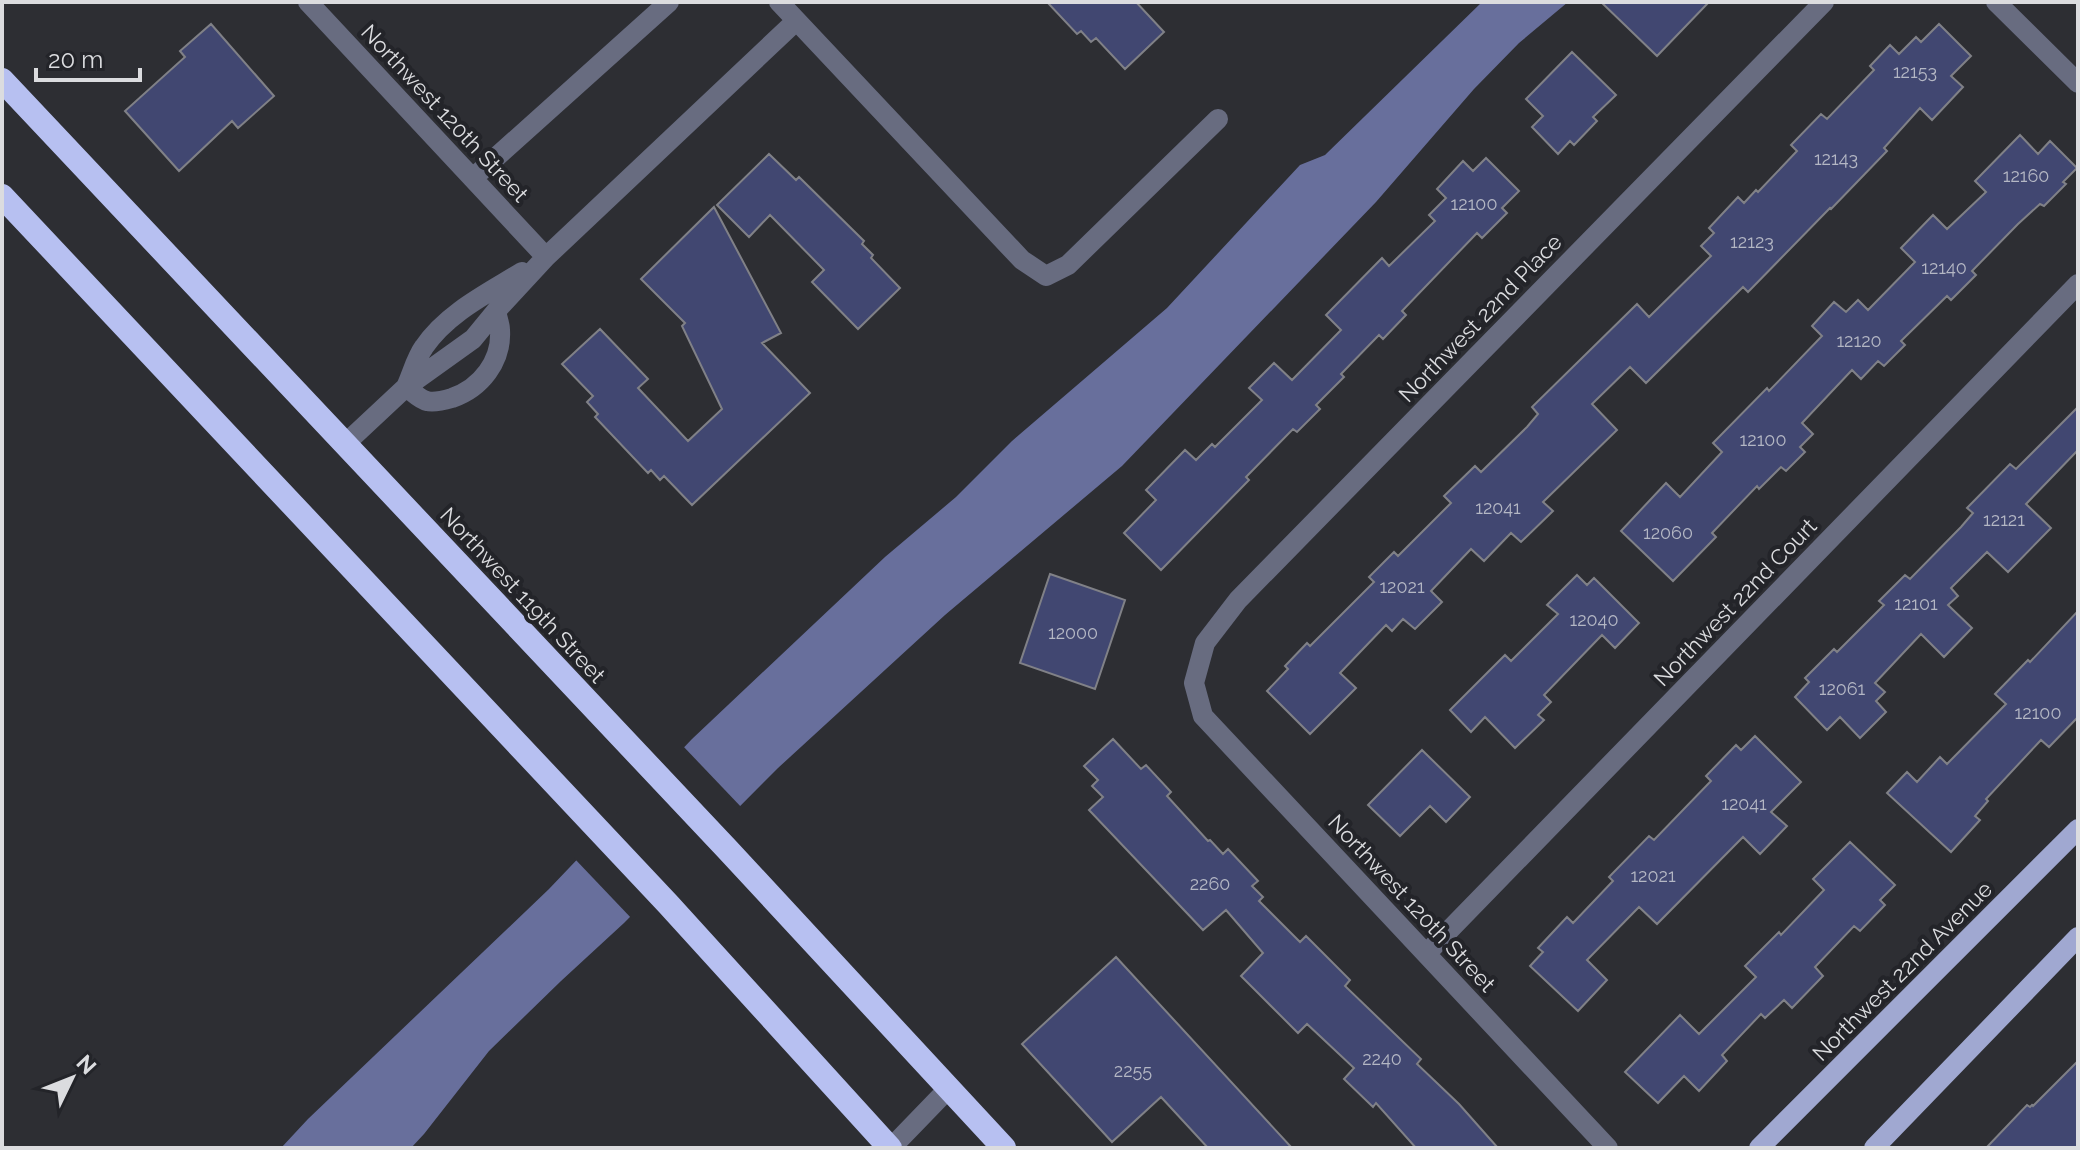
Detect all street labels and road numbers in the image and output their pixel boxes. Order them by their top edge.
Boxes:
street label: Northwest 120th Street [356,19,534,207]
street label: Northwest 22nd Place [1393,229,1567,407]
street label: Northwest 119th Street [435,502,611,688]
street label: Northwest 22nd Court [1648,512,1822,691]
street label: Northwest 120th Street [1323,809,1501,997]
street label: Northwest 22nd Avenue [1807,876,1997,1066]

